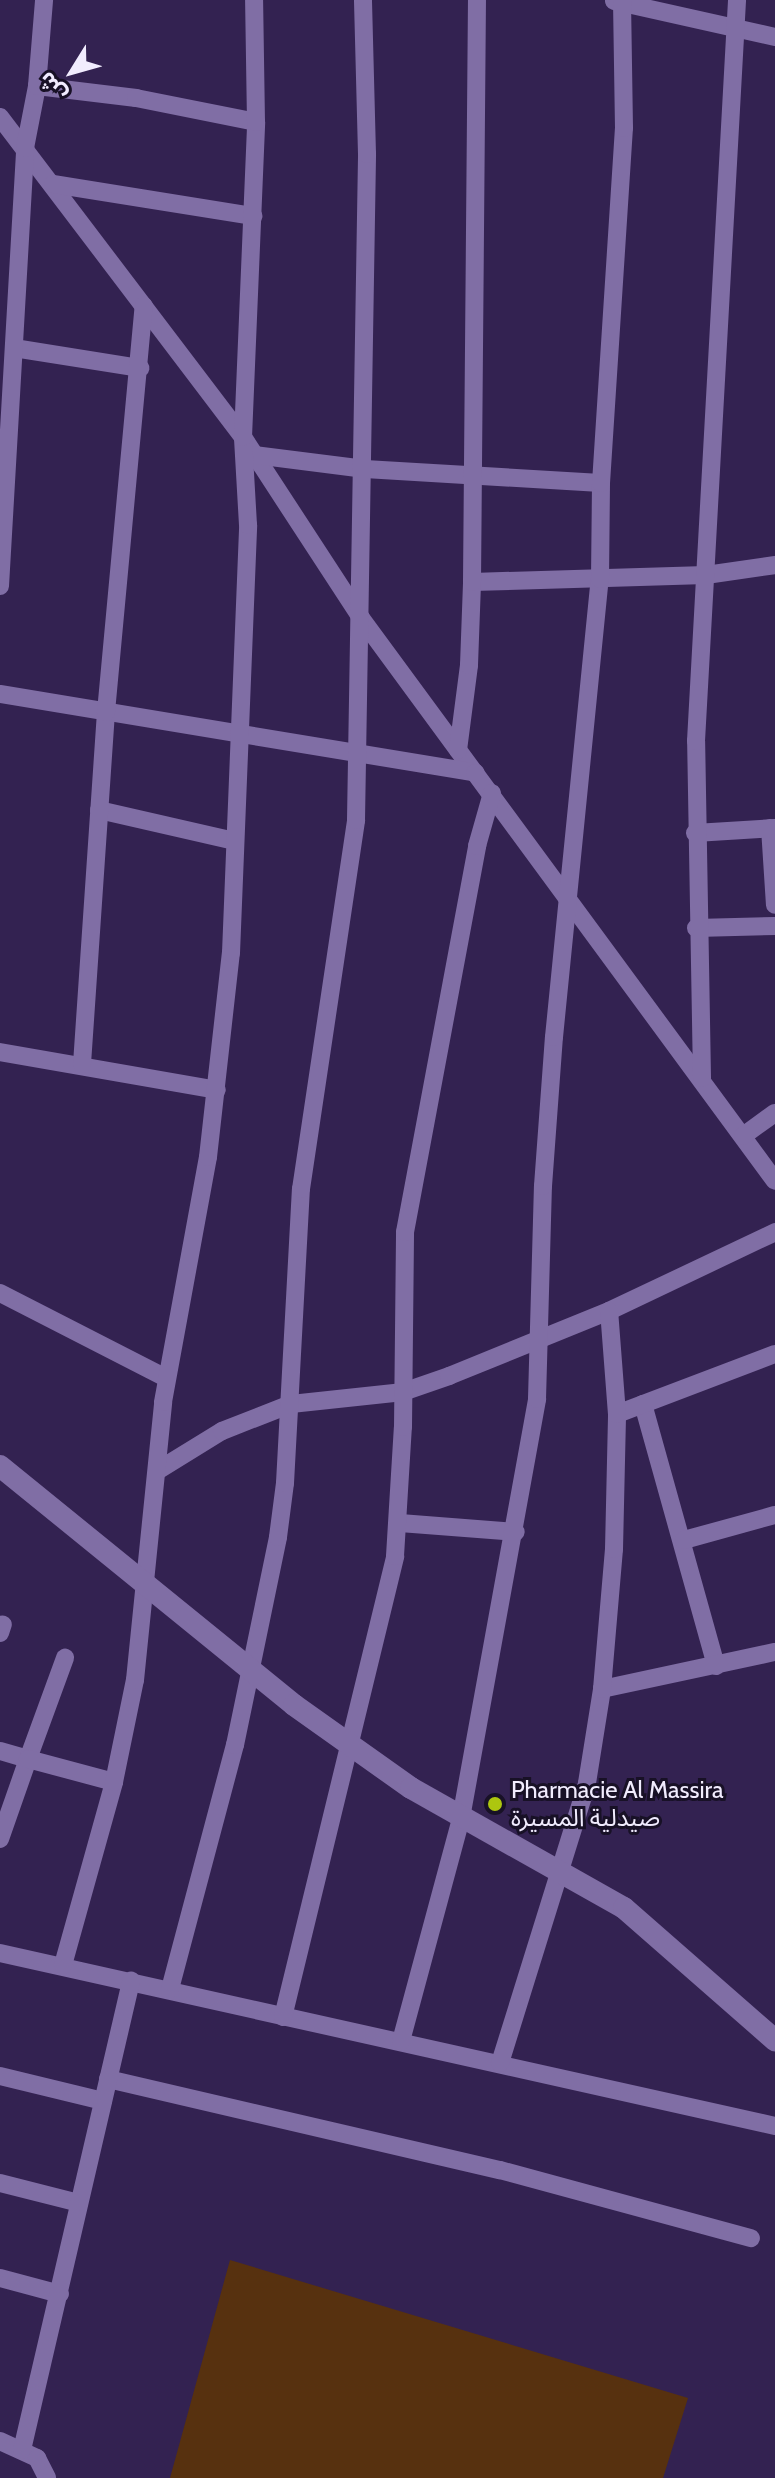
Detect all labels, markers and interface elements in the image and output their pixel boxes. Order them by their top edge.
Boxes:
north arrow [32,32,112,112]
text: ش [33,67,72,107]
place label: Pharmacie Al Massira صيدلية المسيرة [511,1776,723,1832]
marker: Pharmacie Al Massira صيدلية المسيرة [486,1795,504,1813]

